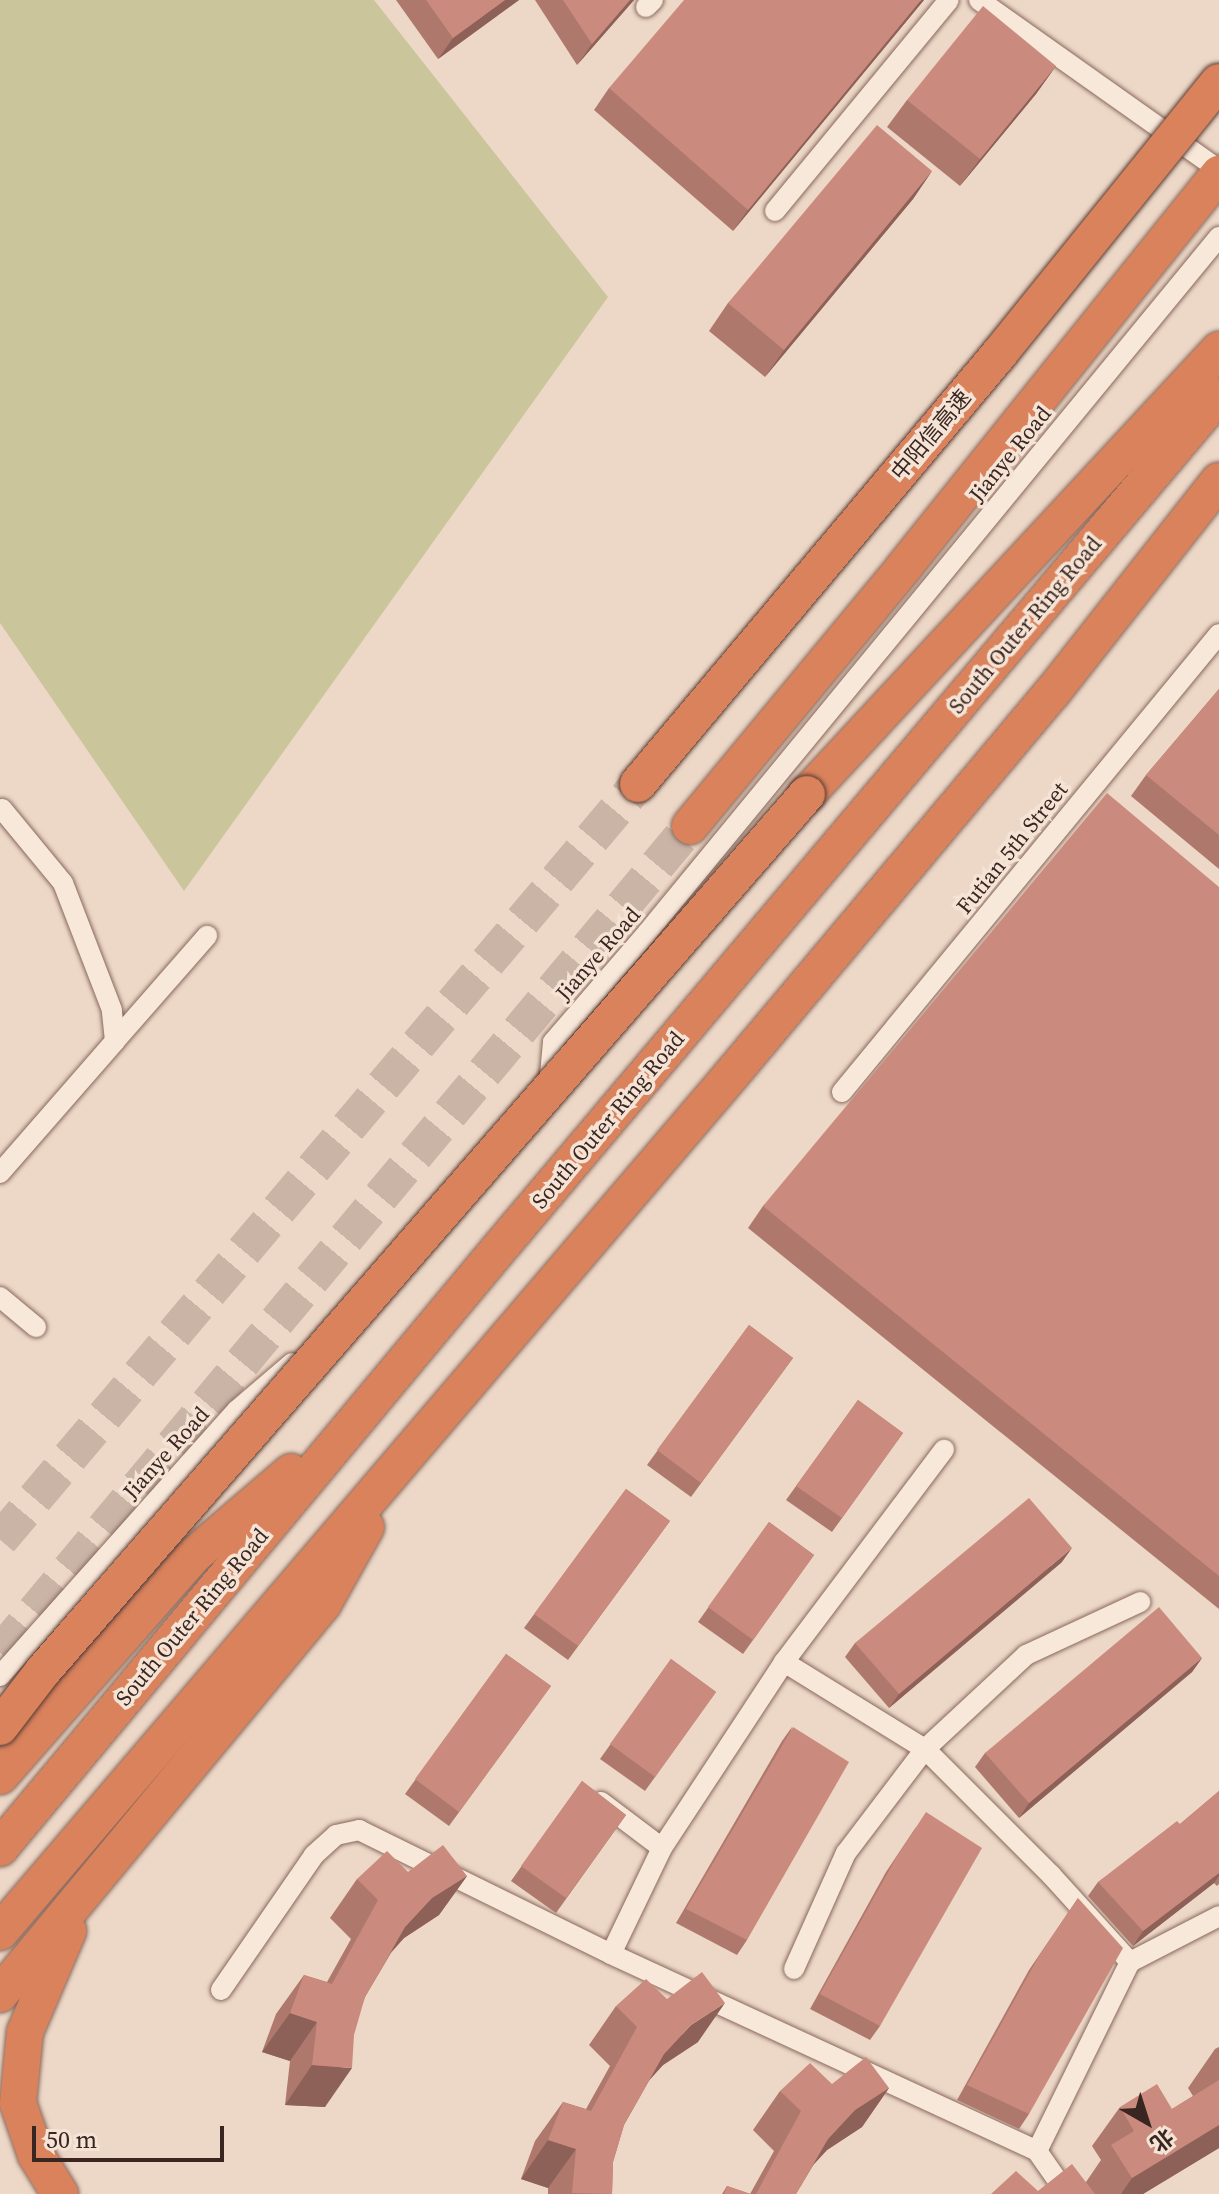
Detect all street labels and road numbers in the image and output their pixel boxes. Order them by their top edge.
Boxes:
street label: 中阳信高速 [886,384,976,486]
street label: Jianye Road [963,401,1057,507]
street label: South Outer Ring Road [943,531,1107,719]
street label: Futian 5th Street [951,777,1073,919]
street label: Jianye Road [550,902,646,1006]
street label: South Outer Ring Road [526,1026,690,1214]
street label: Jianye Road [118,1401,214,1505]
street label: South Outer Ring Road [110,1523,274,1711]

